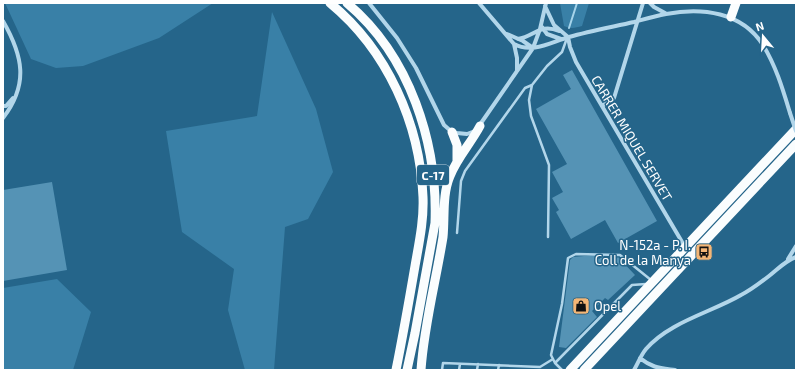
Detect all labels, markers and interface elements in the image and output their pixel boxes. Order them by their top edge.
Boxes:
north arrow [743,16,783,56]
text: N [754,19,766,33]
street label: CARRER MIQUEL SERVET [588,72,676,204]
road number: C-17 [417,165,449,185]
place label: N-152a - P. I. Coll de la Manya [595,237,691,268]
bus stop icon: N-152a - P. I. Coll de la Manya [694,242,714,262]
shop icon: Opel [571,296,591,316]
place label: Opel [594,298,621,314]

